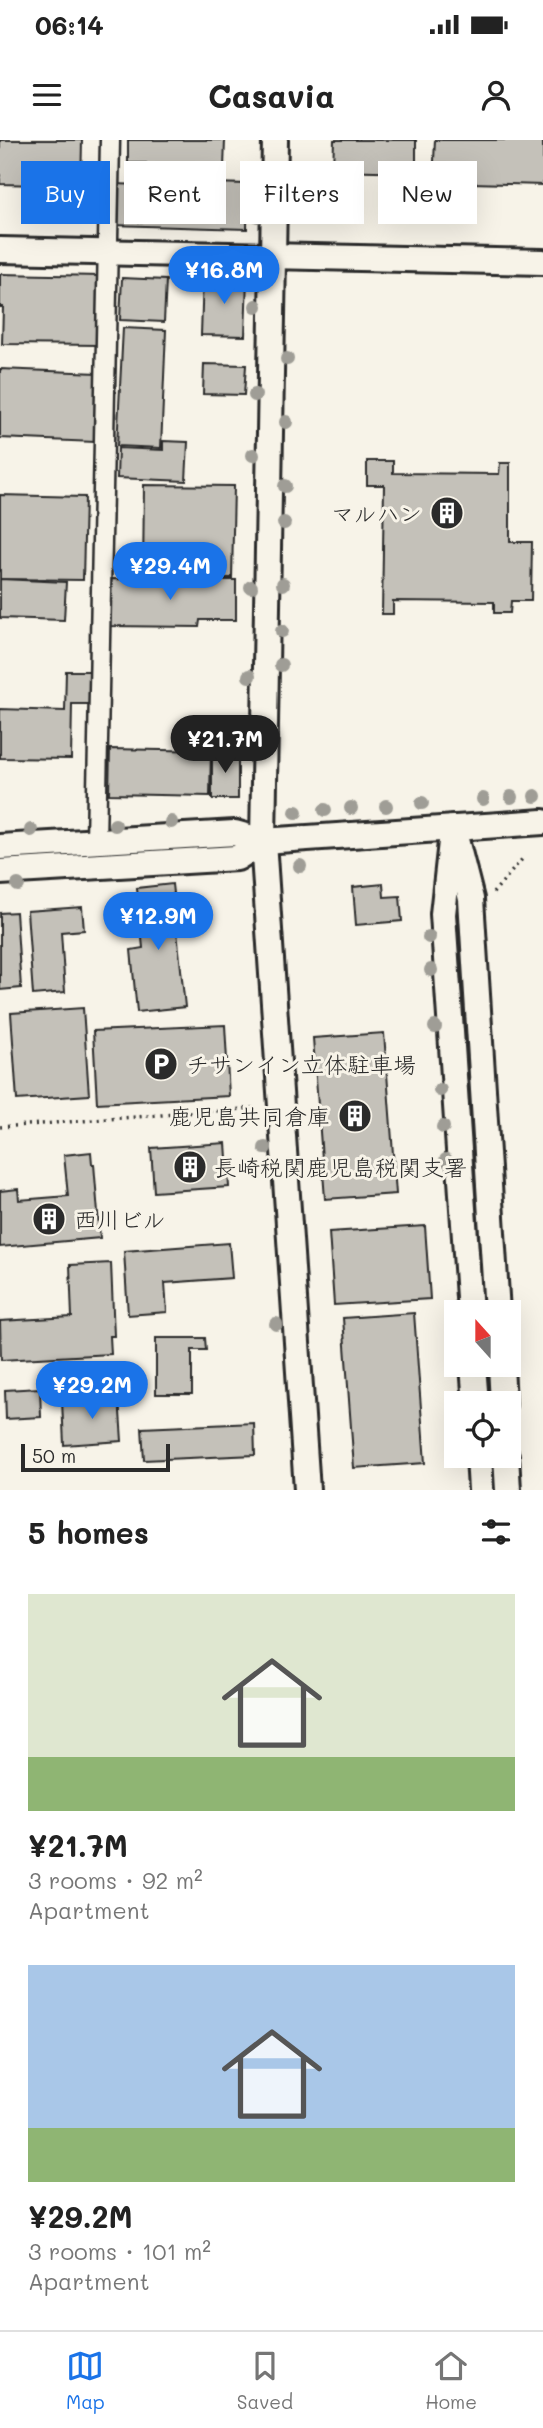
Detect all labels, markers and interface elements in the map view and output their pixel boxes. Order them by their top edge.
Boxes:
text: 06:14 [35,8,104,42]
text: Casavia [208,74,335,116]
icon: menu [28,76,66,114]
icon: person [477,76,515,114]
chip: Buy [21,161,110,224]
chip: Rent [124,161,226,224]
chip: Filters [240,161,364,224]
chip: New [378,161,477,224]
pin: ¥16.8M [167,246,281,306]
text: ¥16.8M [184,254,264,284]
building icon: マルハン [428,494,466,532]
place label: マルハン [331,498,422,528]
pin: ¥29.4M [113,542,227,602]
text: ¥29.4M [129,550,211,580]
pin: ¥21.7M [168,716,282,775]
text: ¥21.7M [187,723,263,753]
pin: ¥12.9M [101,892,215,952]
text: ¥12.9M [119,900,197,930]
parking icon: チサンイン立体駐車場 [142,1045,180,1083]
place label: チサンイン立体駐車場 [186,1049,416,1079]
building icon: 鹿児島共同倉庫 [336,1097,374,1135]
place label: 鹿児島共同倉庫 [169,1101,330,1131]
building icon: 長崎税関鹿児島税関支署 [171,1148,209,1186]
place label: 長崎税関鹿児島税関支署 [214,1152,467,1182]
building icon: 西川ビル [30,1200,68,1238]
place label: 西川ビル [74,1204,166,1234]
north arrow [444,1300,522,1377]
map controls [444,1300,521,1468]
pin: ¥29.2M [35,1362,149,1421]
text: ¥29.2M [52,1369,132,1399]
button: locate [444,1391,521,1468]
scale bar [21,1441,170,1473]
text: 50 m [32,1443,76,1468]
text: 5 homes [28,1512,149,1552]
icon: filters [477,1513,515,1551]
icon: home [209,1640,335,1766]
text: ¥21.7M [28,1825,128,1865]
text: 3 rooms · 92 m² [28,1865,203,1895]
text: Apartment [28,1895,150,1925]
icon: home [209,2011,335,2137]
text: ¥29.2M [28,2196,133,2236]
text: 3 rooms · 101 m² [28,2236,211,2266]
text: Apartment [28,2266,150,2296]
tab: Map [66,2347,105,2414]
tab: Saved [237,2347,293,2414]
tab: Home [425,2347,477,2414]

